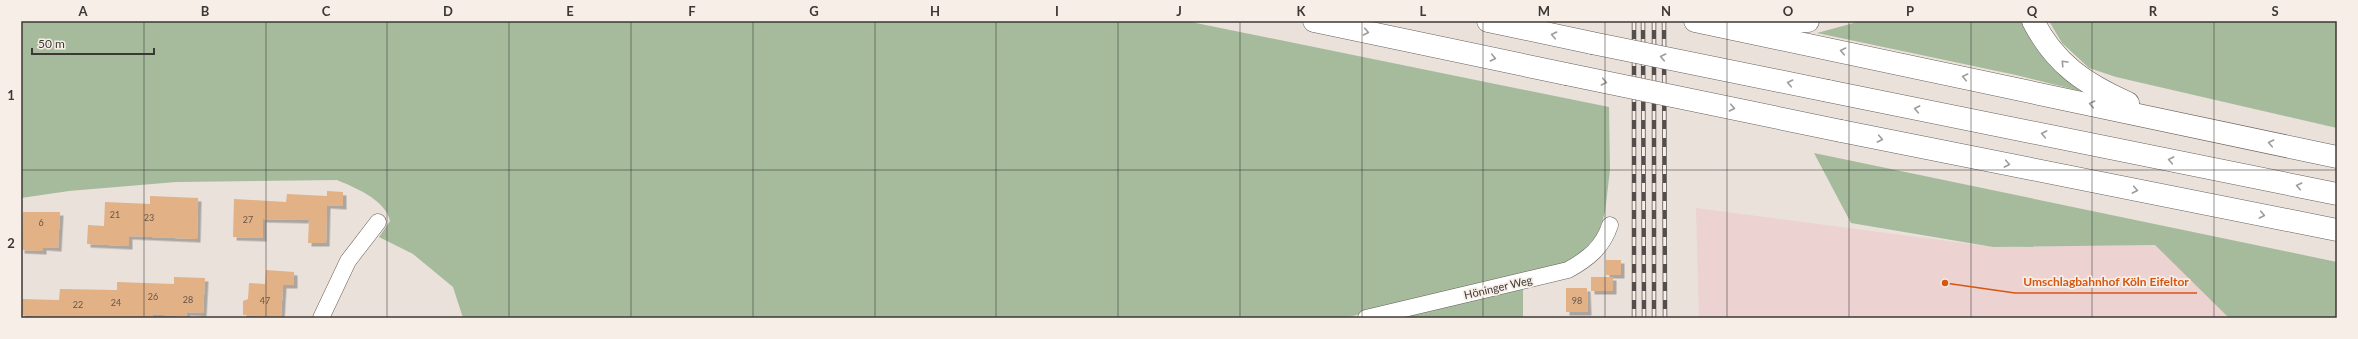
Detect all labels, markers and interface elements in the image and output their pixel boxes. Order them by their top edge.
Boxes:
text: A [77,3,88,19]
text: B [201,3,210,19]
text: C [322,3,331,19]
text: D [443,3,453,19]
text: E [566,3,574,19]
text: F [688,3,696,19]
text: G [809,3,819,19]
text: H [930,3,940,19]
text: I [1055,3,1059,19]
text: J [1176,3,1182,19]
text: K [1297,3,1307,19]
text: L [1420,3,1427,19]
text: M [1538,3,1550,19]
text: N [1661,3,1671,19]
text: O [1783,3,1794,19]
text: P [1906,3,1914,19]
text: Q [2027,3,2038,19]
text: R [2149,3,2158,19]
text: S [2271,3,2279,19]
one-way arrow [1362,27,1369,35]
scale bar [32,30,154,56]
one-way arrow [1550,31,1557,39]
text: 50 m [38,36,65,51]
one-way arrow [1840,48,1846,56]
one-way arrow [1490,54,1496,62]
one-way arrow [1660,54,1666,62]
one-way arrow [2061,61,2068,68]
one-way arrow [1962,73,1968,81]
one-way arrow [1601,77,1608,85]
one-way arrow [1787,80,1793,88]
text: 1 [7,87,15,103]
one-way arrow [2089,101,2095,109]
one-way arrow [1729,104,1735,112]
one-way arrow [1913,105,1920,113]
one-way arrow [2041,131,2047,139]
one-way arrow [1876,134,1883,142]
one-way arrow [2268,139,2275,147]
one-way arrow [2168,156,2175,165]
one-way arrow [2004,160,2010,168]
one-way arrow [2296,183,2302,191]
one-way arrow [2131,185,2138,193]
house number: 21 [110,209,120,220]
one-way arrow [2259,210,2265,219]
house number: 23 [144,212,154,223]
house number: 27 [243,214,253,225]
house number: 6 [38,217,44,228]
text: 2 [7,235,15,251]
callout: Umschlagbahnhof Köln Eifeltor [2015,269,2197,293]
street label: Höninger Weg [1463,273,1534,301]
text: Umschlagbahnhof Köln Eifeltor [2023,274,2189,289]
house number: 26 [148,291,158,302]
house number: 28 [183,294,193,305]
house number: 47 [260,295,270,306]
house number: 98 [1572,295,1582,306]
house number: 24 [111,297,121,308]
house number: 22 [73,299,83,310]

